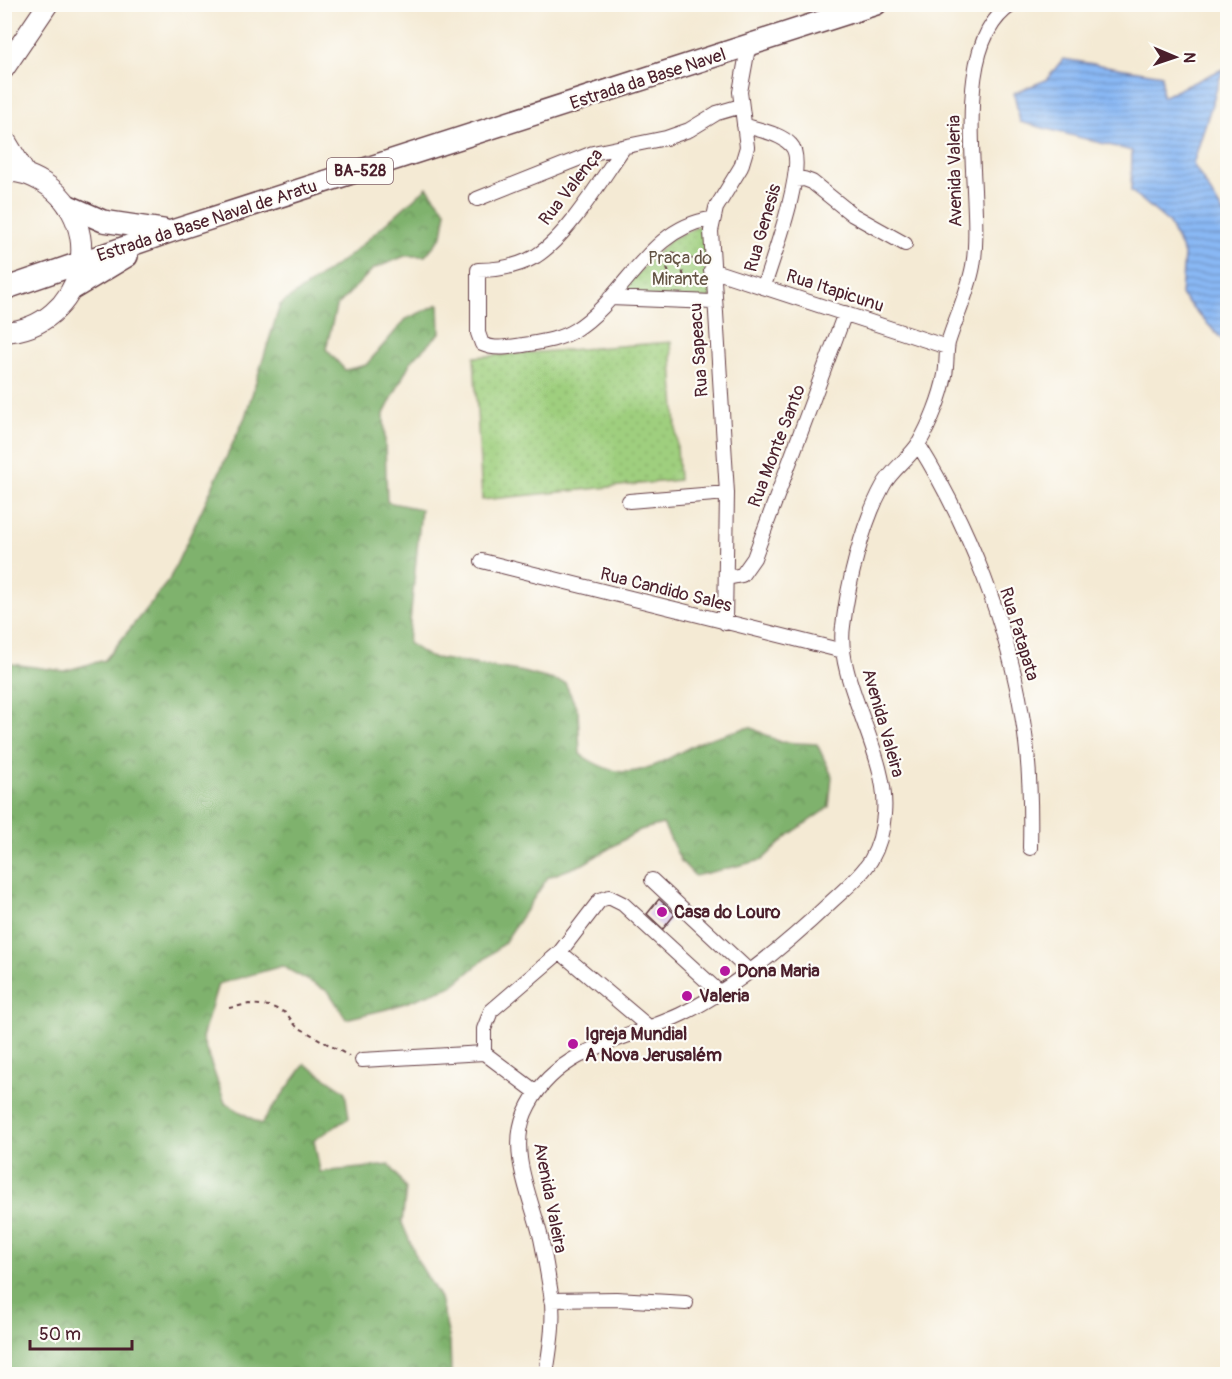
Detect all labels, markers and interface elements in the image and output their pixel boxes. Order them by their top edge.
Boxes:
north arrow [1145,27,1205,87]
street label: Estrada da Base Navel [567,43,729,115]
text: N [1179,52,1199,63]
street label: Avenida Valeria [943,115,967,227]
street label: Rua Valença [534,144,608,230]
road number: BA-528 [327,158,393,184]
street label: Estrada da Base Naval de Aratu [94,174,320,268]
street label: Rua Genesis [739,181,787,275]
park label: Praça do Mirante [648,247,712,291]
street label: Rua Itapicunu [783,264,887,318]
street label: Rua Sapeacu [684,302,714,398]
street label: Rua Monte Santo [743,381,811,511]
street label: Rua Candido Sales [598,563,734,617]
street label: Rua Patapata [994,585,1044,683]
street label: Avenida Valeira [857,666,909,780]
place label: Casa do Louro [674,901,781,924]
marker: Casa do Louro [655,905,669,919]
place label: Dona Maria [737,960,820,983]
marker: Dona Maria [718,964,732,978]
place label: Valeria [699,985,750,1008]
marker: Valeria [680,989,694,1003]
place label: Igreja Mundial A Nova Jerusalém [585,1023,722,1067]
marker: Igreja Mundial A Nova Jerusalém [566,1037,580,1051]
street label: Avenida Valeira [528,1141,572,1255]
scale bar [30,1313,132,1351]
text: 50 m [39,1323,81,1346]

